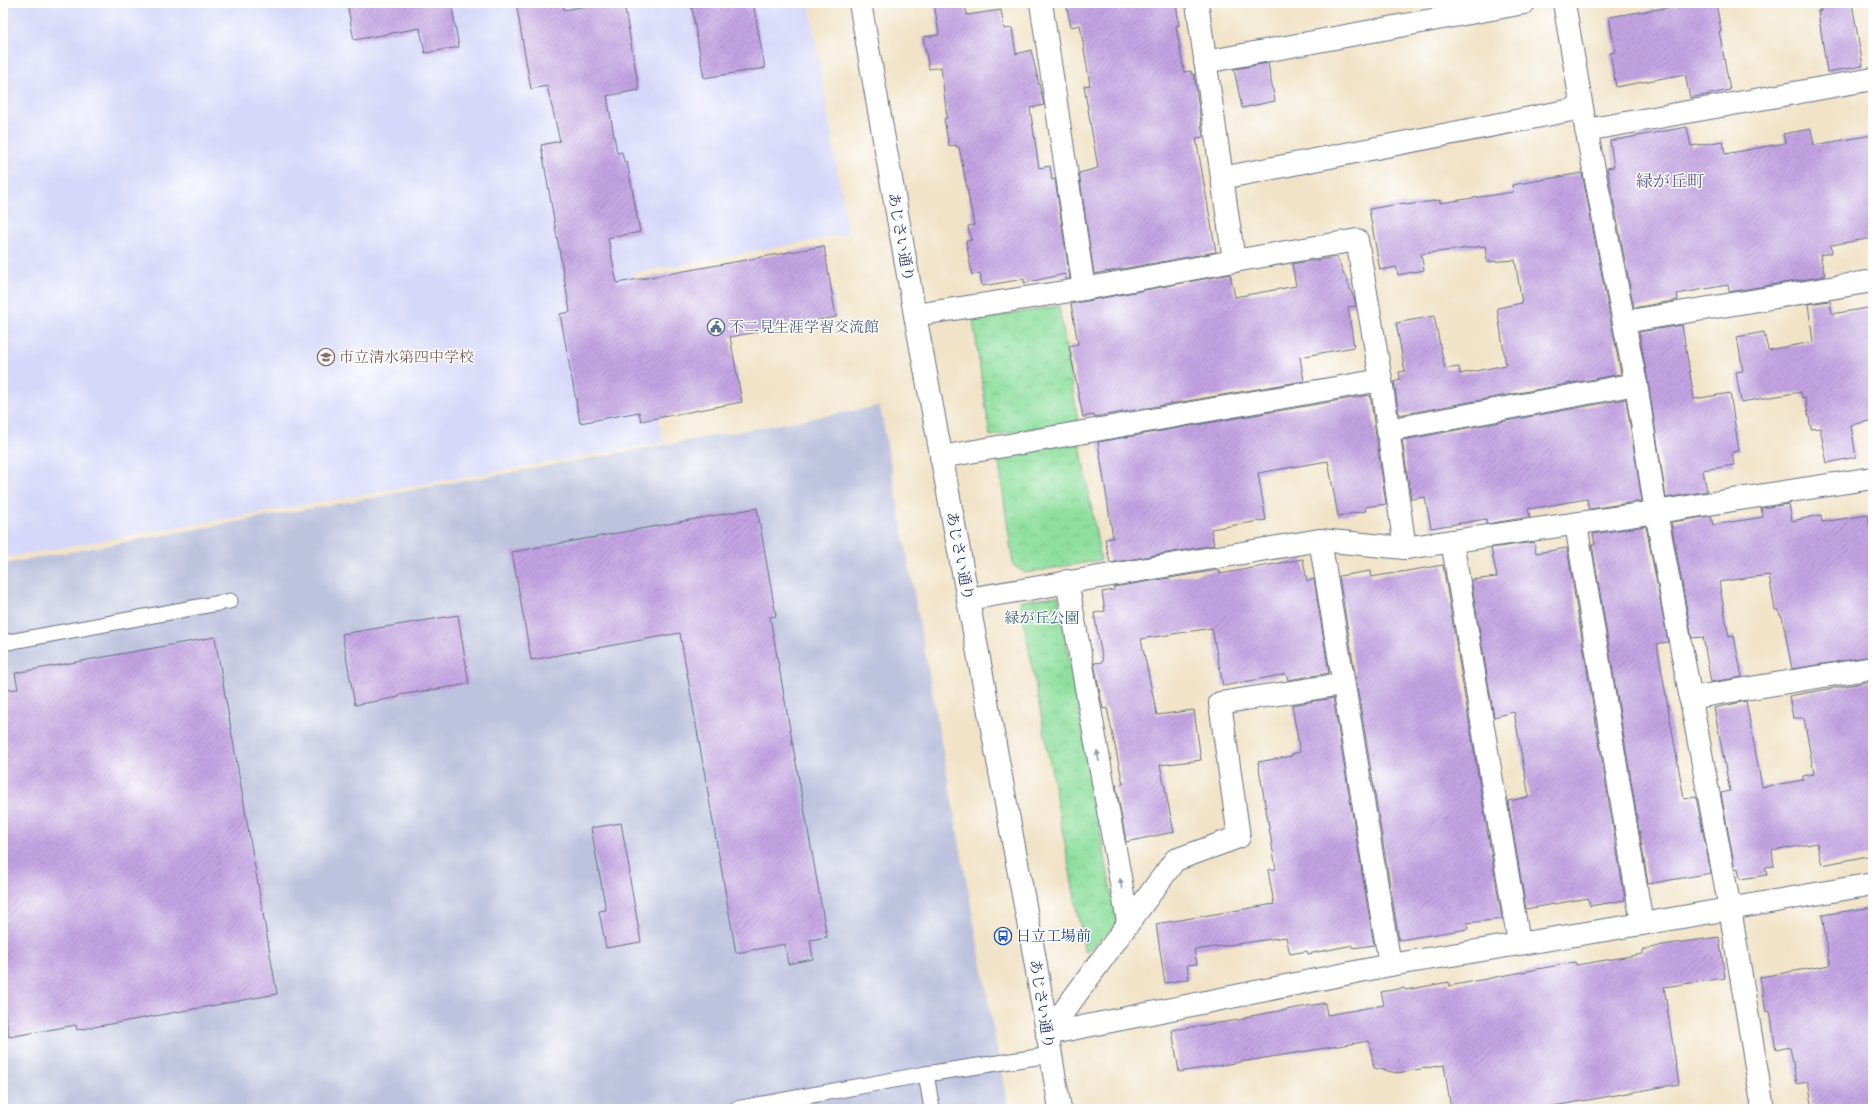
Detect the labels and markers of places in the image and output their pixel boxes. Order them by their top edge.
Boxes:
public building icon: 不二見生涯学習交流館 [706,317,726,337]
place label: 不二見生涯学習交流館 [729,317,879,337]
school or university icon: 市立清水第四中学校 [316,347,336,367]
place label: 市立清水第四中学校 [339,347,474,367]
bus stop icon: 日立工場前 [993,926,1013,946]
place label: 日立工場前 [1016,926,1091,946]

